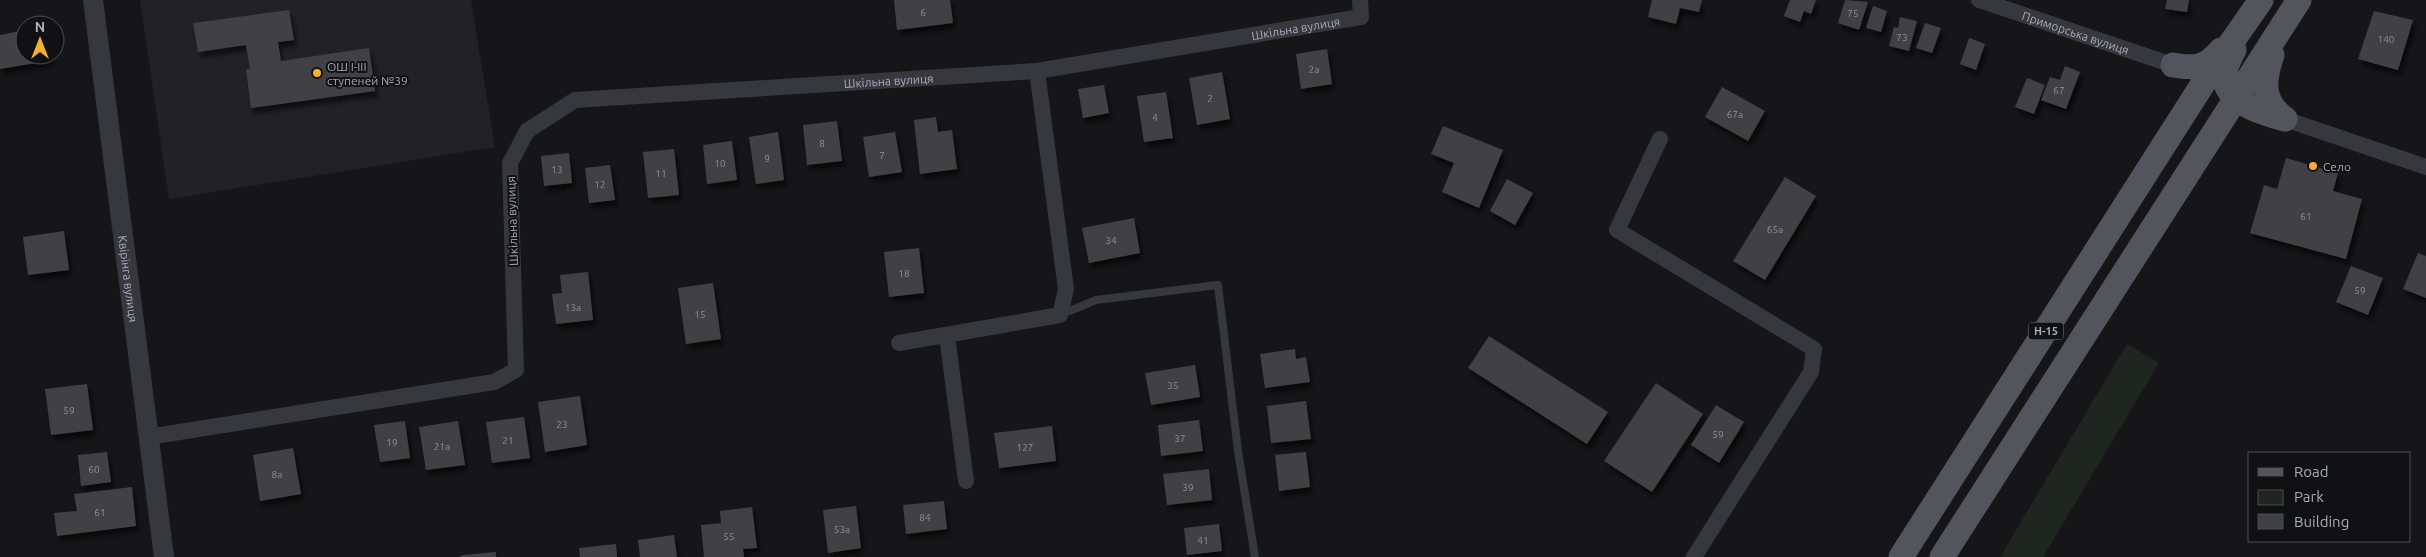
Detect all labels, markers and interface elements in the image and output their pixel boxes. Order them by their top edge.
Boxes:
house number: 6 [920,7,926,18]
house number: 75 [1847,8,1859,19]
street label: Приморська вулиця [2021,8,2131,56]
street label: Шкільна вулиця [1250,14,1341,42]
north arrow [15,15,65,65]
text: N [35,19,45,35]
house number: 73 [1896,32,1908,43]
house number: 140 [2378,34,2395,45]
place label: ОШ I-III ступеней №39 [327,60,408,87]
house number: 2а [1309,64,1319,75]
marker: ОШ I-III ступеней №39 [311,67,323,79]
street label: Шкільна вулиця [843,71,934,90]
house number: 67 [2053,85,2065,96]
house number: 2 [1207,93,1213,104]
house number: 67а [1727,109,1743,120]
house number: 4 [1152,112,1158,123]
house number: 8 [819,138,825,149]
house number: 7 [879,150,885,161]
house number: 9 [764,153,770,164]
house number: 10 [714,158,726,169]
marker: Село [2307,160,2319,172]
place label: Село [2323,160,2351,173]
house number: 13 [551,164,563,175]
house number: 11 [655,168,667,179]
street label: Шкільна вулиця [504,176,520,266]
house number: 12 [594,179,606,190]
house number: 61 [2300,211,2312,222]
house number: 65а [1767,224,1783,235]
street label: Квірінга вулиця [117,235,141,323]
house number: 34 [1105,235,1117,246]
house number: 18 [898,268,910,279]
house number: 59 [2354,285,2366,296]
house number: 13а [565,302,581,313]
house number: 15 [694,309,706,320]
road number: Н-15 [2028,322,2064,340]
house number: 35 [1167,380,1179,391]
house number: 59 [63,405,75,416]
house number: 23 [556,419,568,430]
house number: 59 [1712,429,1724,440]
house number: 37 [1174,433,1186,444]
house number: 21 [502,435,514,446]
house number: 19 [386,437,398,448]
house number: 21а [434,441,450,452]
house number: 127 [1017,442,1033,453]
legend [2248,452,2411,542]
text: Road [2294,463,2329,480]
house number: 60 [88,464,100,475]
house number: 8а [272,469,282,480]
house number: 39 [1182,482,1194,493]
text: Park [2294,488,2324,505]
house number: 61 [94,507,106,518]
house number: 84 [919,512,931,523]
text: Building [2294,513,2349,530]
house number: 53а [834,524,850,535]
house number: 55 [723,531,735,542]
house number: 41 [1197,535,1209,546]

